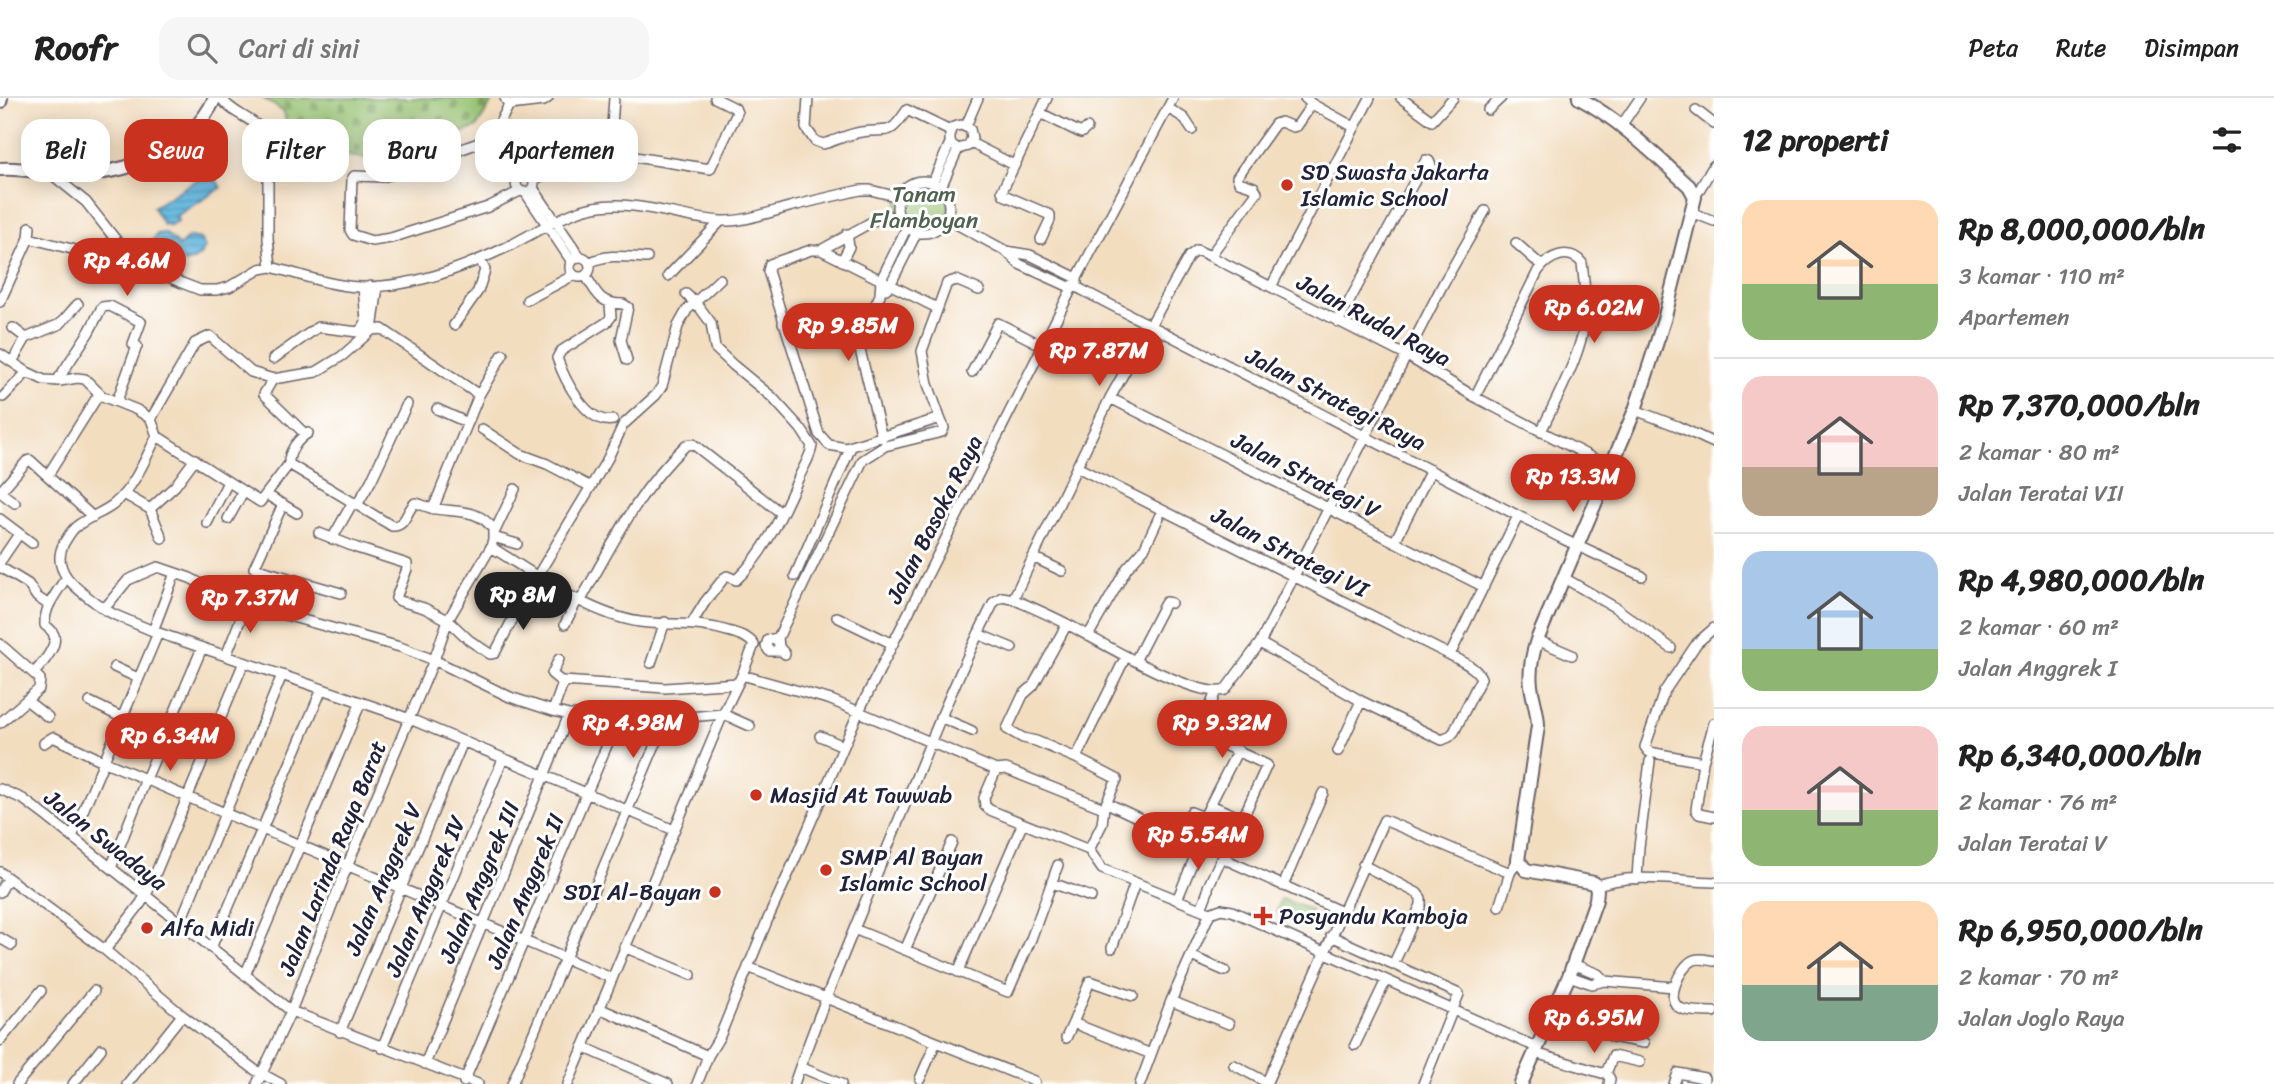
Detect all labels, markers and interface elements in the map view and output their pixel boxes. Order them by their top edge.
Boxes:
search box [159,17,649,80]
text: Roofr [35,19,117,77]
text: Cari di sini [239,25,359,71]
text: Peta [1969,27,2018,69]
text: Rute [2056,27,2106,69]
text: Disimpan [2144,27,2239,69]
icon: search [183,29,221,67]
text: 12 properti [1742,113,1888,167]
chip: Beli [21,119,110,182]
chip: Sewa [124,119,228,182]
chip: Filter [242,119,349,182]
chip: Baru [363,119,461,182]
chip: Apartemen [475,119,638,182]
icon: filters [2208,121,2246,159]
place label: SD Swasta Jakarta Islamic School [1300,152,1489,219]
park label: Tanam Flamboyan [870,174,978,241]
marker: SD Swasta Jakarta Islamic School [1279,177,1295,193]
text: Rp 8,000,000/bln [1959,202,2205,256]
icon: home [1798,228,1882,312]
pin: Rp 4.6M [62,238,192,298]
text: Rp 4.6M [84,240,170,281]
text: 3 kamar · 110 m² [1959,256,2125,297]
street label: Jalan Rudal Raya [1288,262,1459,379]
pin: Rp 6.02M [1522,286,1666,345]
text: Rp 6.02M [1545,287,1643,328]
text: Apartemen [1959,297,2069,338]
pin: Rp 9.85M [776,303,920,363]
text: Rp 9.85M [798,305,898,346]
pin: Rp 7.87M [1027,328,1171,388]
text: Rp 7.87M [1050,330,1148,371]
street label: Jalan Strategi Raya [1237,336,1433,463]
text: Rp 7,370,000/bln [1959,378,2200,432]
icon: home [1798,404,1882,488]
street label: Jalan Strategi V [1223,420,1388,531]
street label: Jalan Basoka Raya [874,428,995,612]
text: 2 kamar · 80 m² [1959,432,2120,473]
pin: Rp 13.3M [1501,454,1645,514]
text: Rp 13.3M [1527,456,1619,497]
text: Jalan Teratai VII [1959,473,2124,514]
street label: Jalan Strategi VI [1203,495,1377,611]
text: Rp 4,980,000/bln [1959,553,2204,607]
pin: Rp 8M [474,573,572,632]
text: Rp 8M [490,574,556,615]
pin: Rp 7.37M [178,575,322,635]
text: Rp 7.37M [202,577,298,618]
icon: home [1798,579,1882,663]
text: 2 kamar · 60 m² [1959,607,2119,648]
text: Jalan Anggrek I [1959,648,2117,689]
pin: Rp 4.98M [561,700,705,760]
pin: Rp 9.32M [1150,700,1294,760]
text: Rp 4.98M [583,702,683,743]
text: Rp 9.32M [1173,702,1271,743]
pin: Rp 6.34M [98,714,242,773]
text: Rp 6.34M [121,715,219,756]
text: Rp 6,340,000/bln [1959,728,2201,782]
street label: Jalan Larinda Raya Barat [266,734,398,983]
icon: home [1798,754,1882,838]
place label: Masjid At Tawwab [770,775,953,816]
street label: Jalan Swadaya [34,778,177,902]
text: 2 kamar · 76 m² [1959,782,2118,823]
marker: Masjid At Tawwab [748,787,764,803]
street label: Jalan Anggrek V [332,796,434,963]
street label: Jalan Anggrek III [433,797,525,967]
street label: Jalan Anggrek IV [373,809,478,984]
street label: Jalan Anggrek II [480,810,570,972]
pin: Rp 5.54M [1126,812,1270,872]
text: Rp 5.54M [1148,814,1248,855]
text: Jalan Teratai V [1959,823,2108,864]
place label: SMP Al Bayan Islamic School [839,837,987,904]
marker: SMP Al Bayan Islamic School [818,862,834,878]
place label: SDI Al-Bayan [563,872,702,913]
marker: SDI Al-Bayan [707,884,723,900]
place label: Posyandu Kamboja [1279,896,1468,937]
text: Rp 6,950,000/bln [1959,903,2203,957]
marker: Posyandu Kamboja [1253,906,1273,926]
place label: Alfa Midi [160,908,254,949]
marker: Alfa Midi [139,920,155,936]
icon: home [1798,929,1882,1013]
text: 2 kamar · 70 m² [1959,957,2119,998]
pin: Rp 6.95M [1522,996,1666,1055]
text: Rp 6.95M [1544,997,1644,1038]
text: Jalan Joglo Raya [1959,998,2125,1039]

